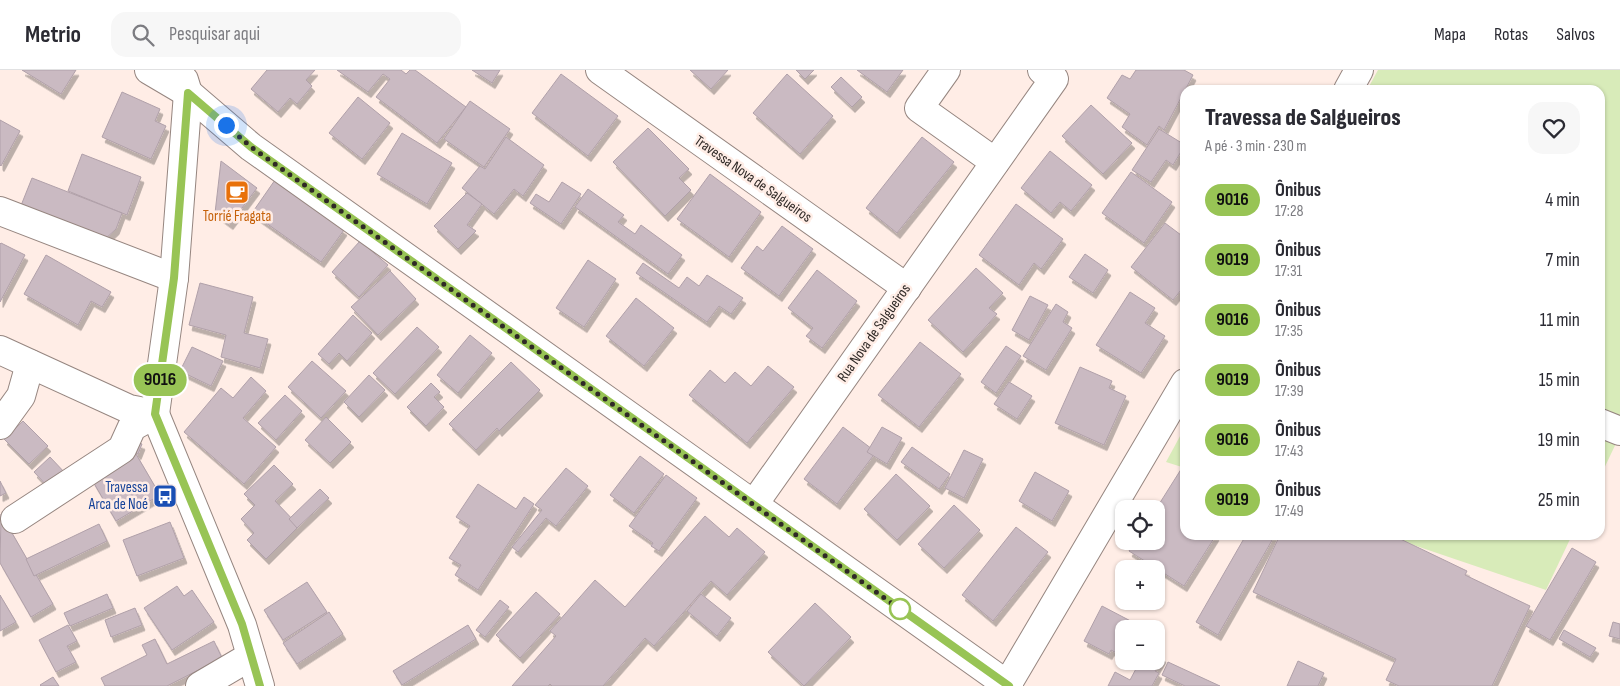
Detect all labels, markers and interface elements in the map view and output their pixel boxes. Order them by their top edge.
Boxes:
search box [111,12,461,57]
text: Metrio [25,20,81,49]
icon: search [129,21,157,49]
text: Pesquisar aqui [169,23,260,46]
text: Mapa [1434,24,1466,45]
text: Rotas [1494,24,1528,45]
text: Salvos [1556,24,1595,45]
button: heart [1528,102,1580,154]
text: Travessa de Salgueiros [1205,103,1401,132]
your location [214,113,239,138]
street label: Travessa Nova de Salgueiros [691,131,815,227]
text: A pé · 3 min · 230 m [1205,137,1307,156]
cafe icon: Torrié Fragata [224,179,250,205]
text: Ônibus [1275,179,1321,202]
text: 9016 [1216,189,1249,210]
text: 4 min [1545,189,1580,212]
text: 17:28 [1275,202,1303,221]
place label: Torrié Fragata [203,207,271,226]
text: Ônibus [1275,239,1321,262]
text: 9019 [1216,249,1249,270]
text: 7 min [1546,249,1580,272]
text: 17:31 [1275,262,1302,281]
street label: Rua Nova de Salgueiros [833,280,915,386]
text: Ônibus [1275,299,1321,322]
text: 9016 [1216,309,1249,330]
text: 11 min [1540,309,1580,332]
text: 17:35 [1275,322,1303,341]
text: Ônibus [1275,359,1321,382]
line badge: 9016 [125,364,195,396]
text: 9016 [144,369,176,390]
text: 9019 [1216,369,1249,390]
text: 15 min [1539,369,1580,392]
text: 17:39 [1275,382,1304,401]
text: Ônibus [1275,419,1321,442]
text: 9016 [1216,429,1249,450]
text: 19 min [1538,429,1580,452]
text: 17:43 [1275,442,1303,461]
place label: Travessa Arca de Noé [88,478,148,514]
text: Ônibus [1275,479,1321,502]
bus stop icon: Travessa Arca de Noé [152,483,178,509]
text: 9019 [1216,489,1249,510]
text: 25 min [1538,489,1580,512]
map controls [1115,500,1165,670]
button: locate [1115,500,1165,550]
text: 17:49 [1275,502,1304,521]
button: + [1115,560,1165,610]
unlabelled marker [889,598,911,620]
button: − [1115,620,1165,670]

